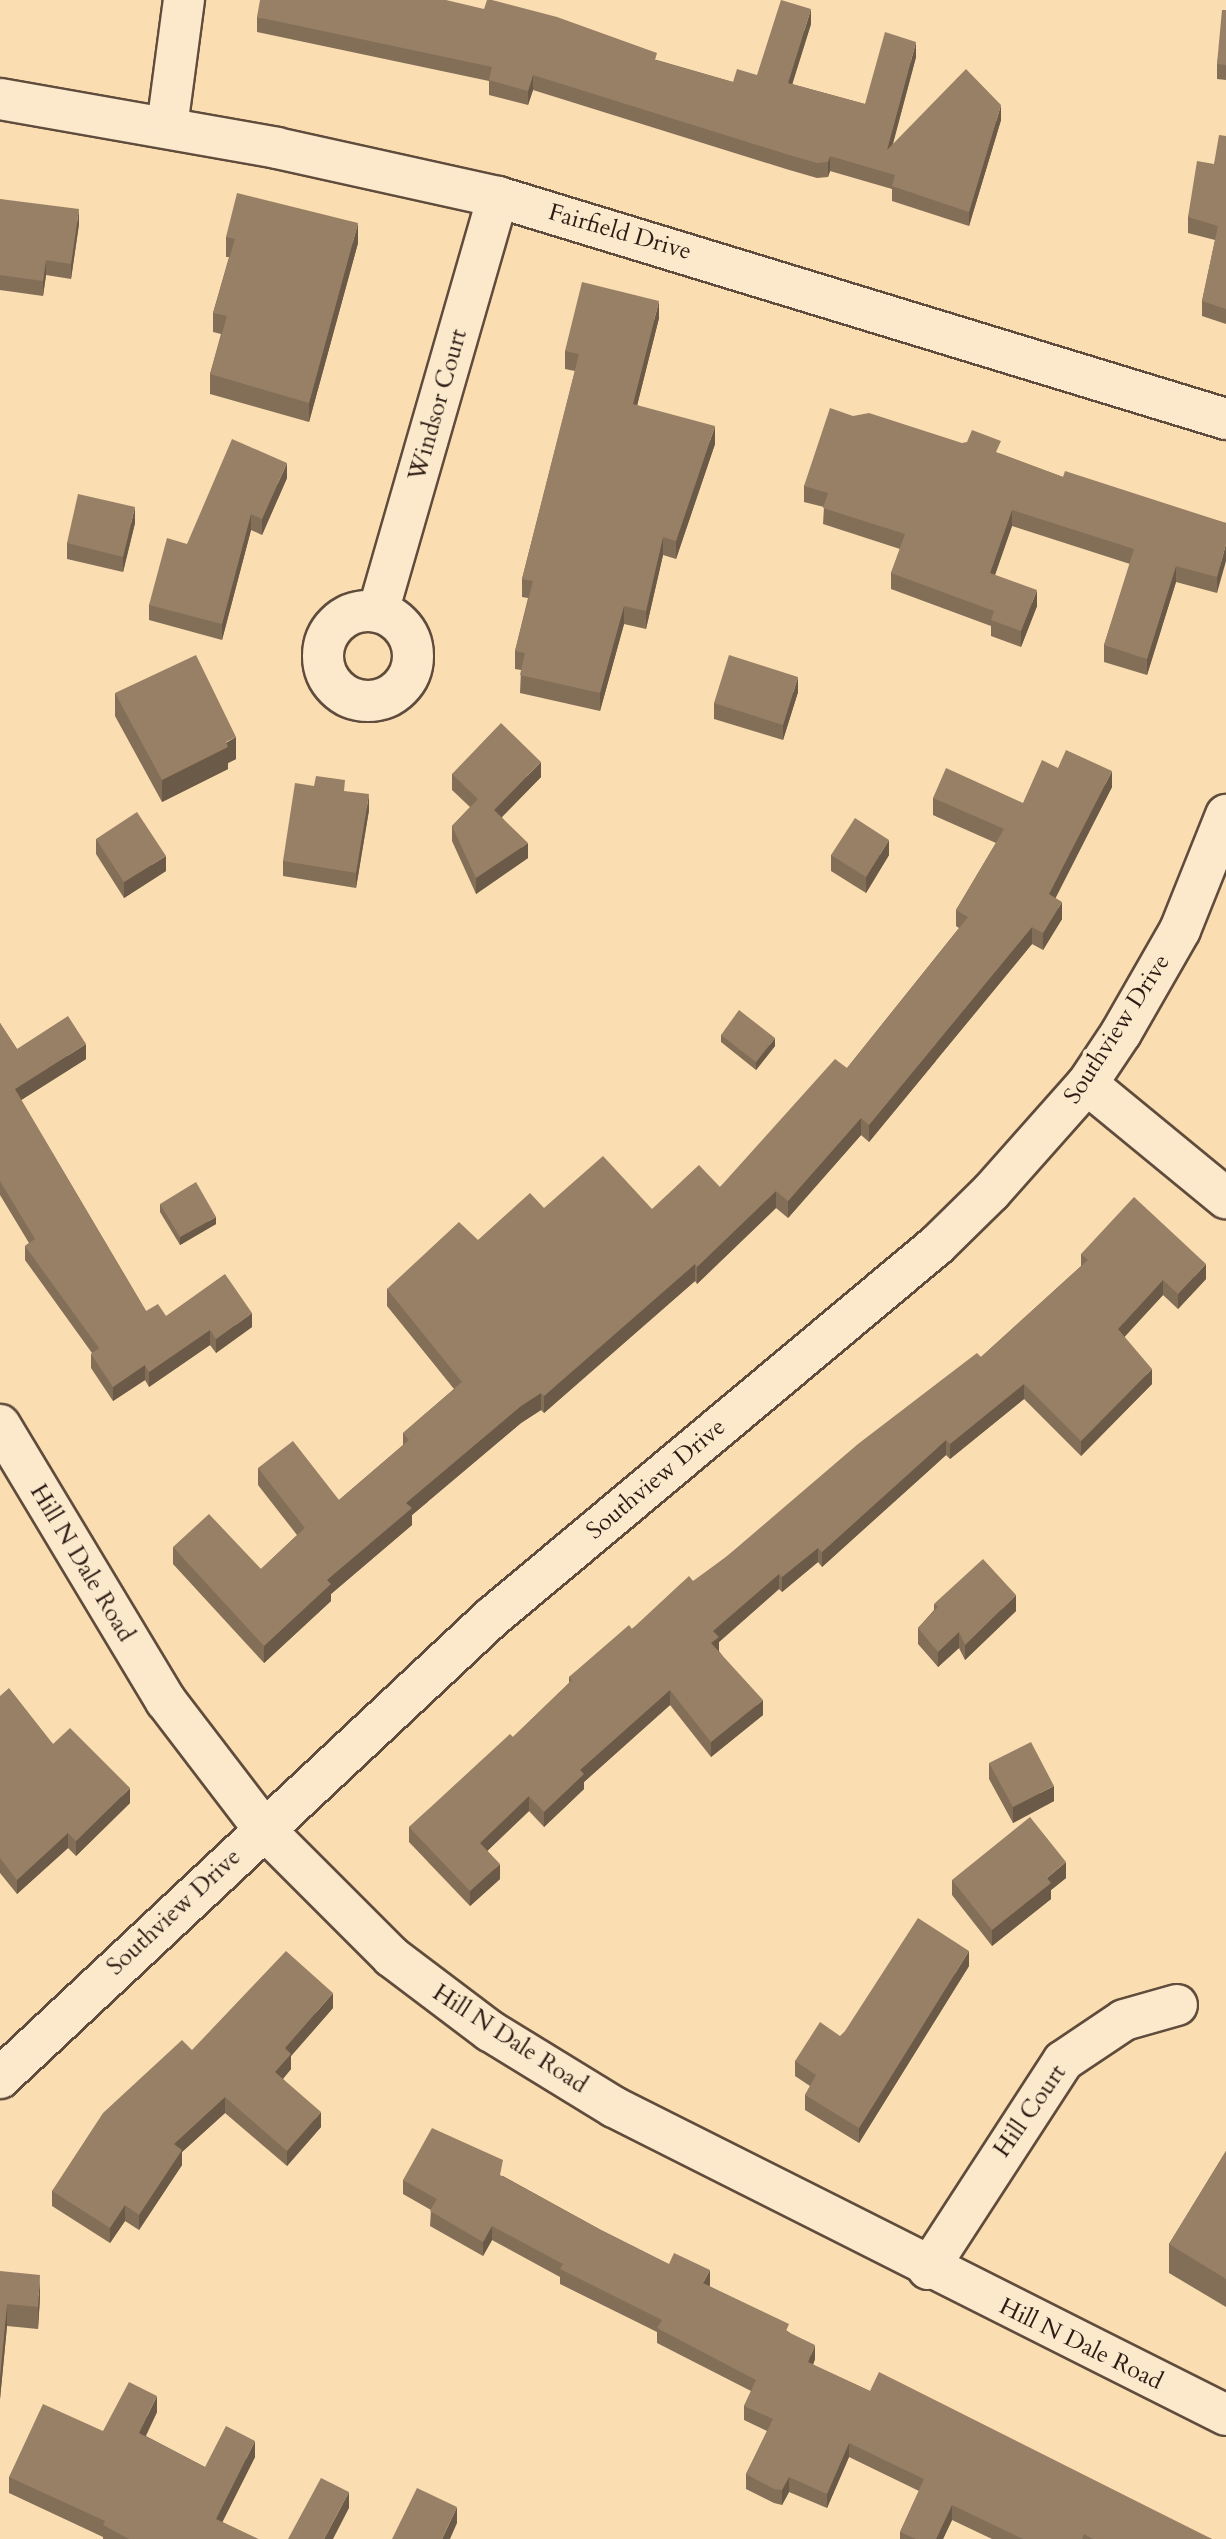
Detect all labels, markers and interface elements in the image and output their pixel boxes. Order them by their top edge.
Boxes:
street label: Fairfield Drive [545,198,695,266]
street label: Windsor Court [403,326,473,484]
street label: Southview Drive [1058,949,1176,1109]
street label: Southview Drive [581,1413,731,1545]
street label: Hill N Dale Road [24,1479,140,1647]
street label: Southview Drive [101,1843,247,1981]
street label: Hill N Dale Road [427,1978,593,2100]
street label: Hill Court [988,2059,1072,2163]
street label: Hill N Dale Road [994,2292,1168,2396]

